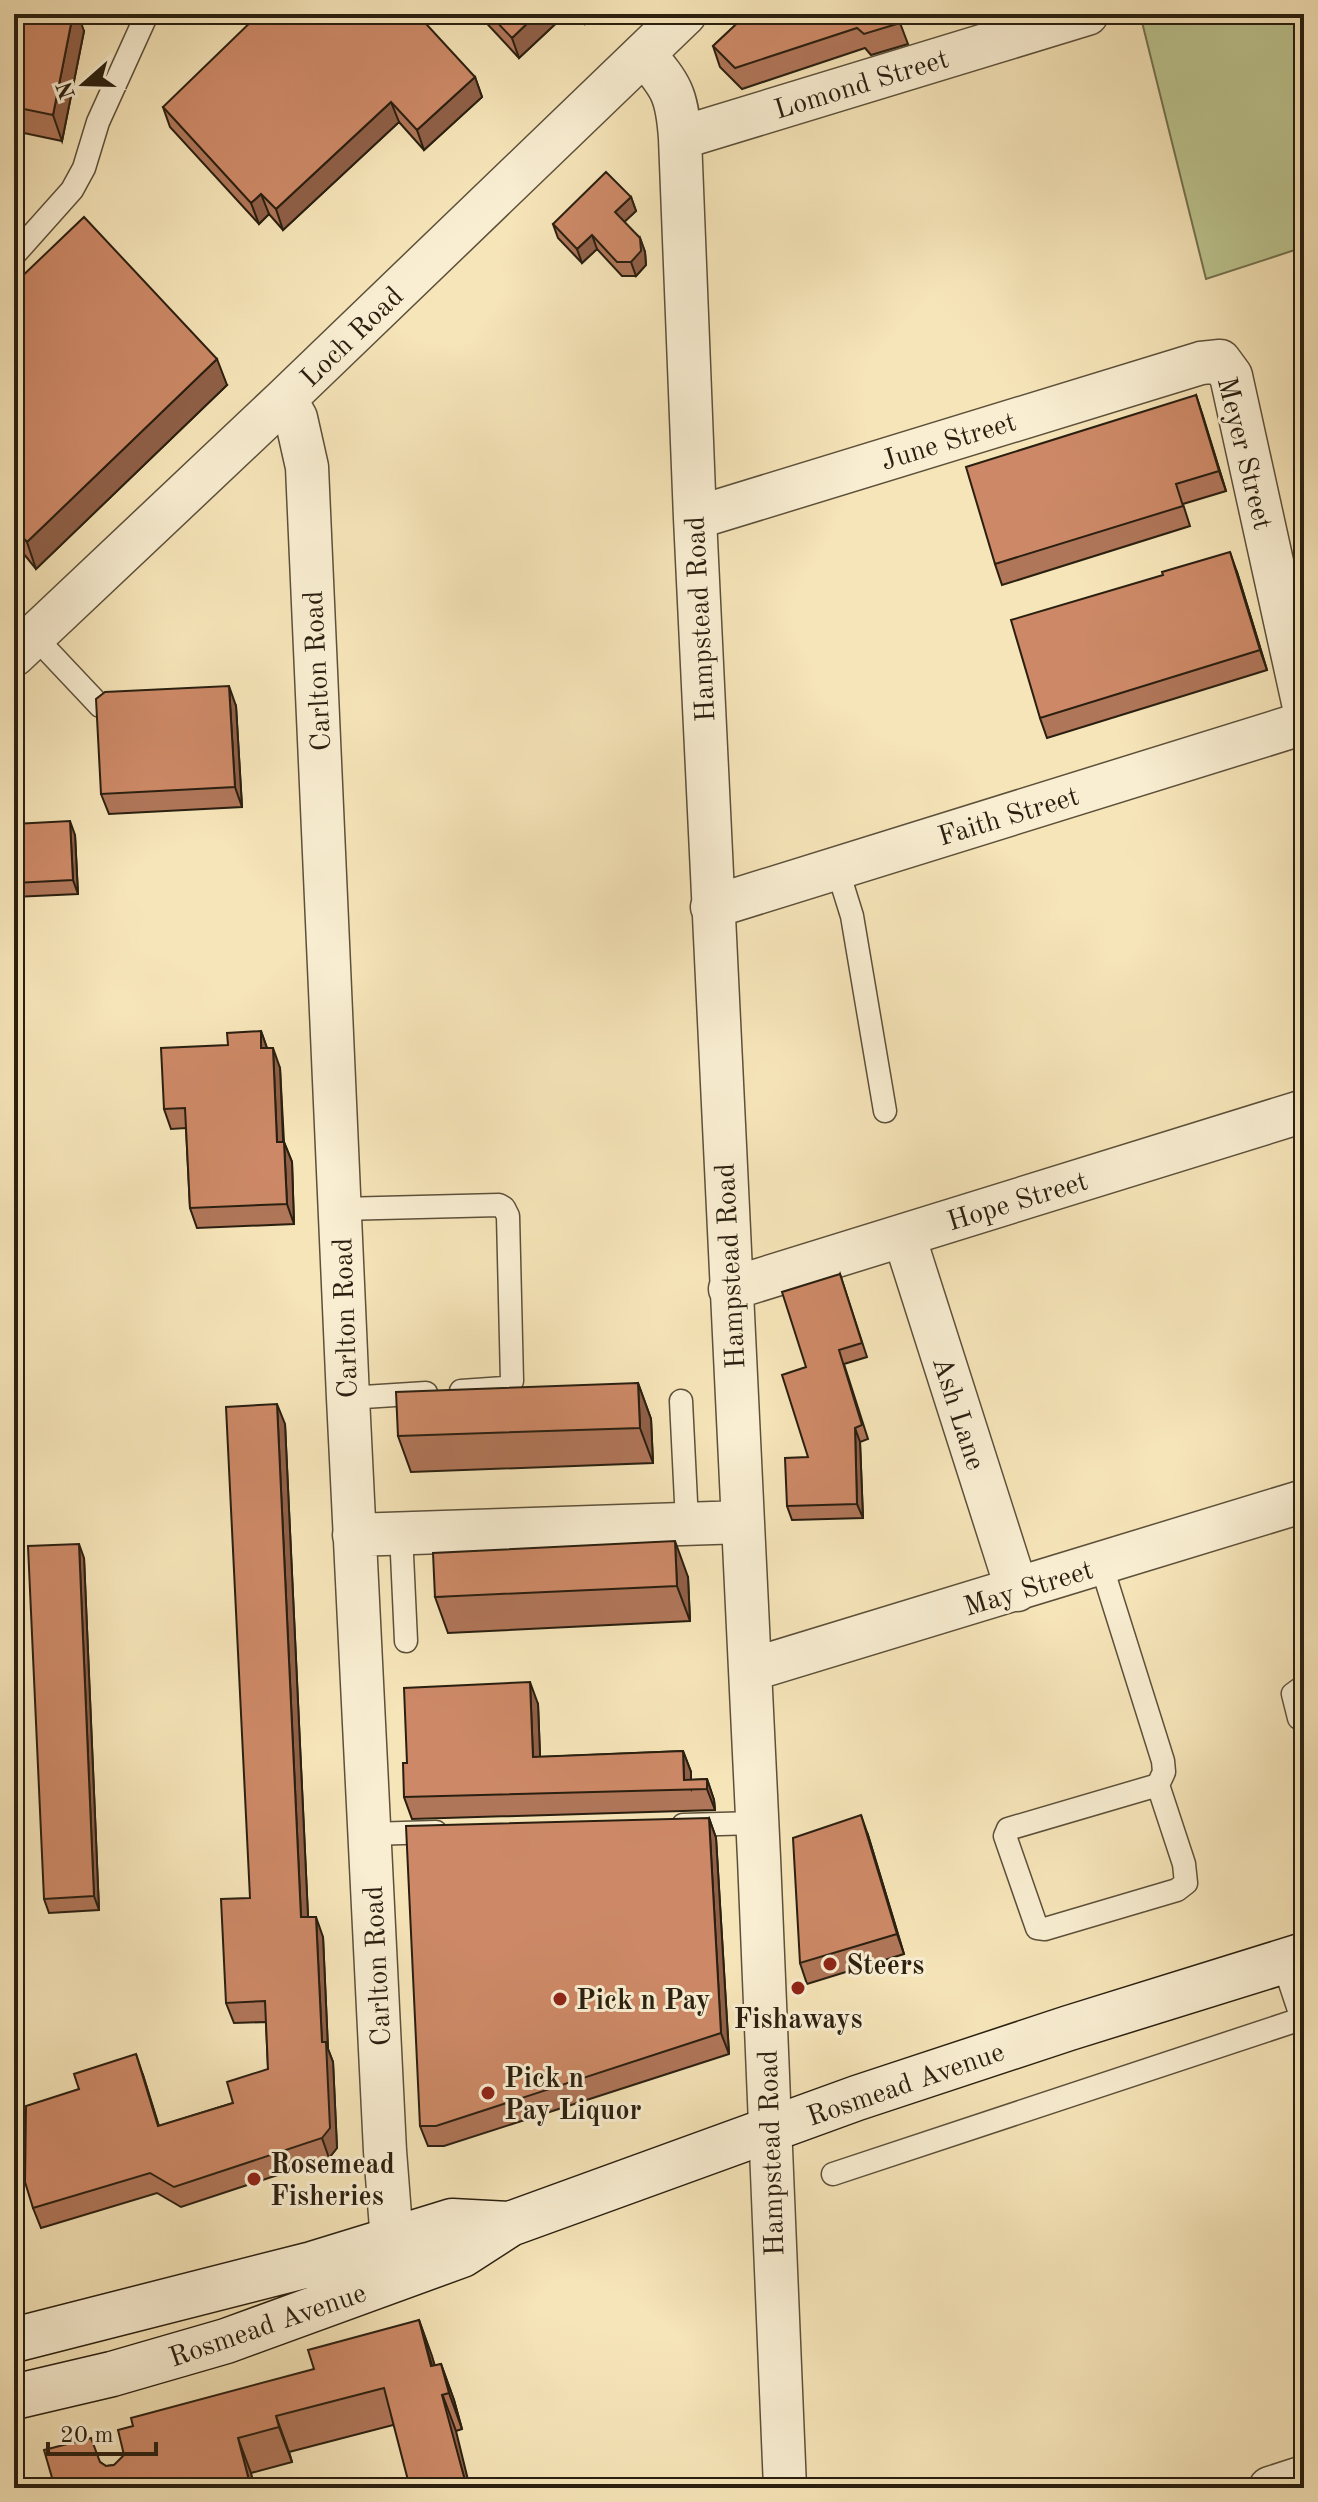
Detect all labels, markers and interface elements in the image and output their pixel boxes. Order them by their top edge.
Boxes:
north arrow [44,44,124,124]
street label: Lomond Street [771,46,952,126]
text: N [54,78,80,102]
street label: Loch Road [296,283,410,393]
street label: Meyer Street [1211,375,1276,533]
street label: June Street [878,409,1020,477]
street label: Hampstead Road [683,515,721,723]
street label: Carlton Road [301,590,337,752]
street label: Faith Street [935,783,1083,853]
street label: Hampstead Road [713,1162,751,1370]
street label: Hope Street [944,1168,1091,1238]
street label: Carlton Road [330,1237,364,1399]
street label: Ash Lane [926,1354,989,1474]
street label: May Street [961,1557,1097,1623]
street label: Carlton Road [361,1885,397,2047]
place label: Steers [846,1953,924,1981]
marker: Steers [821,1955,839,1973]
marker: Fishaways [789,1979,807,1997]
place label: Pick n Pay [576,1988,711,2016]
marker: Pick n Pay [551,1990,569,2008]
place label: Fishaways [733,2007,863,2035]
street label: Rosmead Avenue [804,2039,1008,2133]
street label: Hampstead Road [755,2049,791,2256]
place label: Pick n Pay Liquor [504,2066,642,2126]
marker: Pick n Pay Liquor [479,2084,497,2102]
place label: Rosemead Fisheries [270,2152,395,2212]
marker: Rosemead Fisheries [245,2170,263,2188]
street label: Rosmead Avenue [166,2280,370,2374]
scale bar [48,2406,156,2456]
text: 20 m [60,2424,114,2448]

